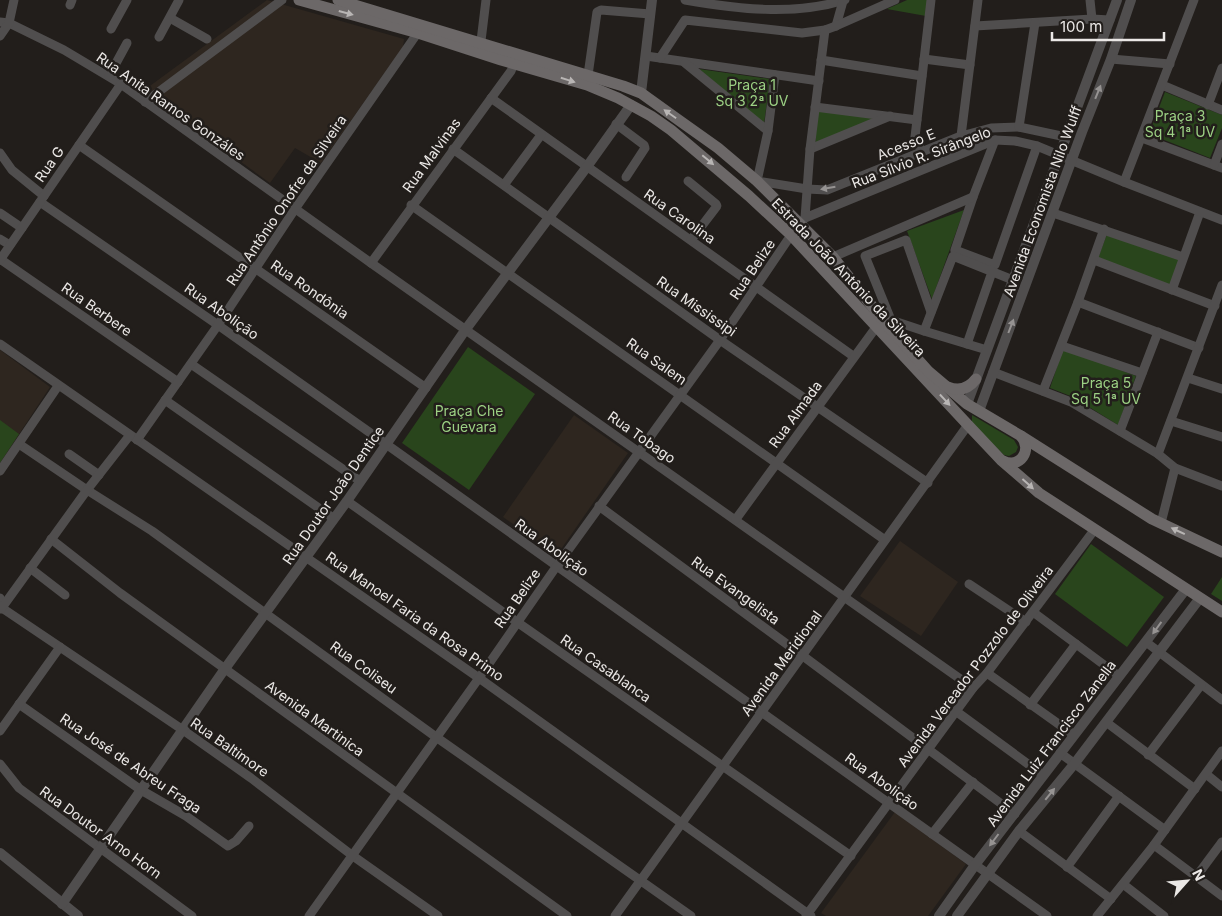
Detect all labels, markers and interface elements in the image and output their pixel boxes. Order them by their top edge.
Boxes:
one-way arrow [338,9,353,17]
scale bar [1052,10,1164,42]
text: 100 m [1060,17,1102,36]
street label: Rua Anita Ramos Gonzáles [94,48,248,164]
one-way arrow [561,76,576,84]
park label: Praça 1 Sq 3 2ª UV [716,76,789,109]
one-way arrow [1094,84,1102,99]
street label: Avenida Economista Nilo Wulff [999,103,1085,299]
park label: Praça 3 Sq 4 1ª UV [1145,107,1216,140]
one-way arrow [664,108,677,119]
street label: Rua Antônio Onofre da Silveira [222,112,350,288]
street label: Rua Malvinas [398,114,464,196]
street label: Rua Sílvio R. Sirângelo [849,123,993,191]
street label: Acesso E [874,125,938,163]
street label: Rua G [31,143,67,185]
one-way arrow [701,155,714,166]
street label: Rua Carolina [641,185,719,247]
one-way arrow [819,185,835,193]
street label: Estrada João Antônio da Silveira [769,194,929,360]
street label: Rua Belize [726,236,778,302]
street label: Rua Rondônia [268,256,352,322]
street label: Rua Mississipi [654,272,740,340]
street label: Rua Berbere [59,279,135,339]
street label: Rua Abolição [182,279,262,343]
one-way arrow [1007,319,1015,334]
street label: Rua Salem [624,334,690,388]
park label: Praça 5 Sq 5 1ª UV [1071,374,1141,407]
street label: Rua Almada [765,377,825,451]
one-way arrow [939,394,951,406]
park label: Praça Che Guevara [435,402,503,435]
street label: Rua Tobago [605,407,679,467]
street label: Rua Doutor João Dentice [279,422,387,568]
one-way arrow [1021,478,1034,489]
street label: Rua Abolição [512,515,592,579]
one-way arrow [1171,527,1185,535]
street label: Rua Manoel Faria da Rosa Primo [323,548,507,684]
street label: Rua Evangelista [689,552,783,628]
street label: Avenida Vereador Pozzolo de Oliveira [894,562,1056,770]
street label: Rua Belize [490,565,544,631]
street label: Avenida Meridional [737,607,825,719]
one-way arrow [1152,621,1162,635]
street label: Rua Casablanca [557,630,655,706]
street label: Rua Coliseu [327,637,401,697]
street label: Avenida Luiz Francisco Zanella [983,656,1119,830]
street label: Avenida Martinica [262,676,368,760]
street label: Rua José de Abreu Fraga [57,709,205,817]
street label: Rua Baltimore [188,714,272,780]
street label: Rua Abolição [842,749,922,813]
street label: Rua Doutor Arno Horn [37,782,165,882]
one-way arrow [1044,787,1055,800]
one-way arrow [989,833,1000,846]
north arrow [1162,856,1212,906]
text: N [1189,866,1209,883]

